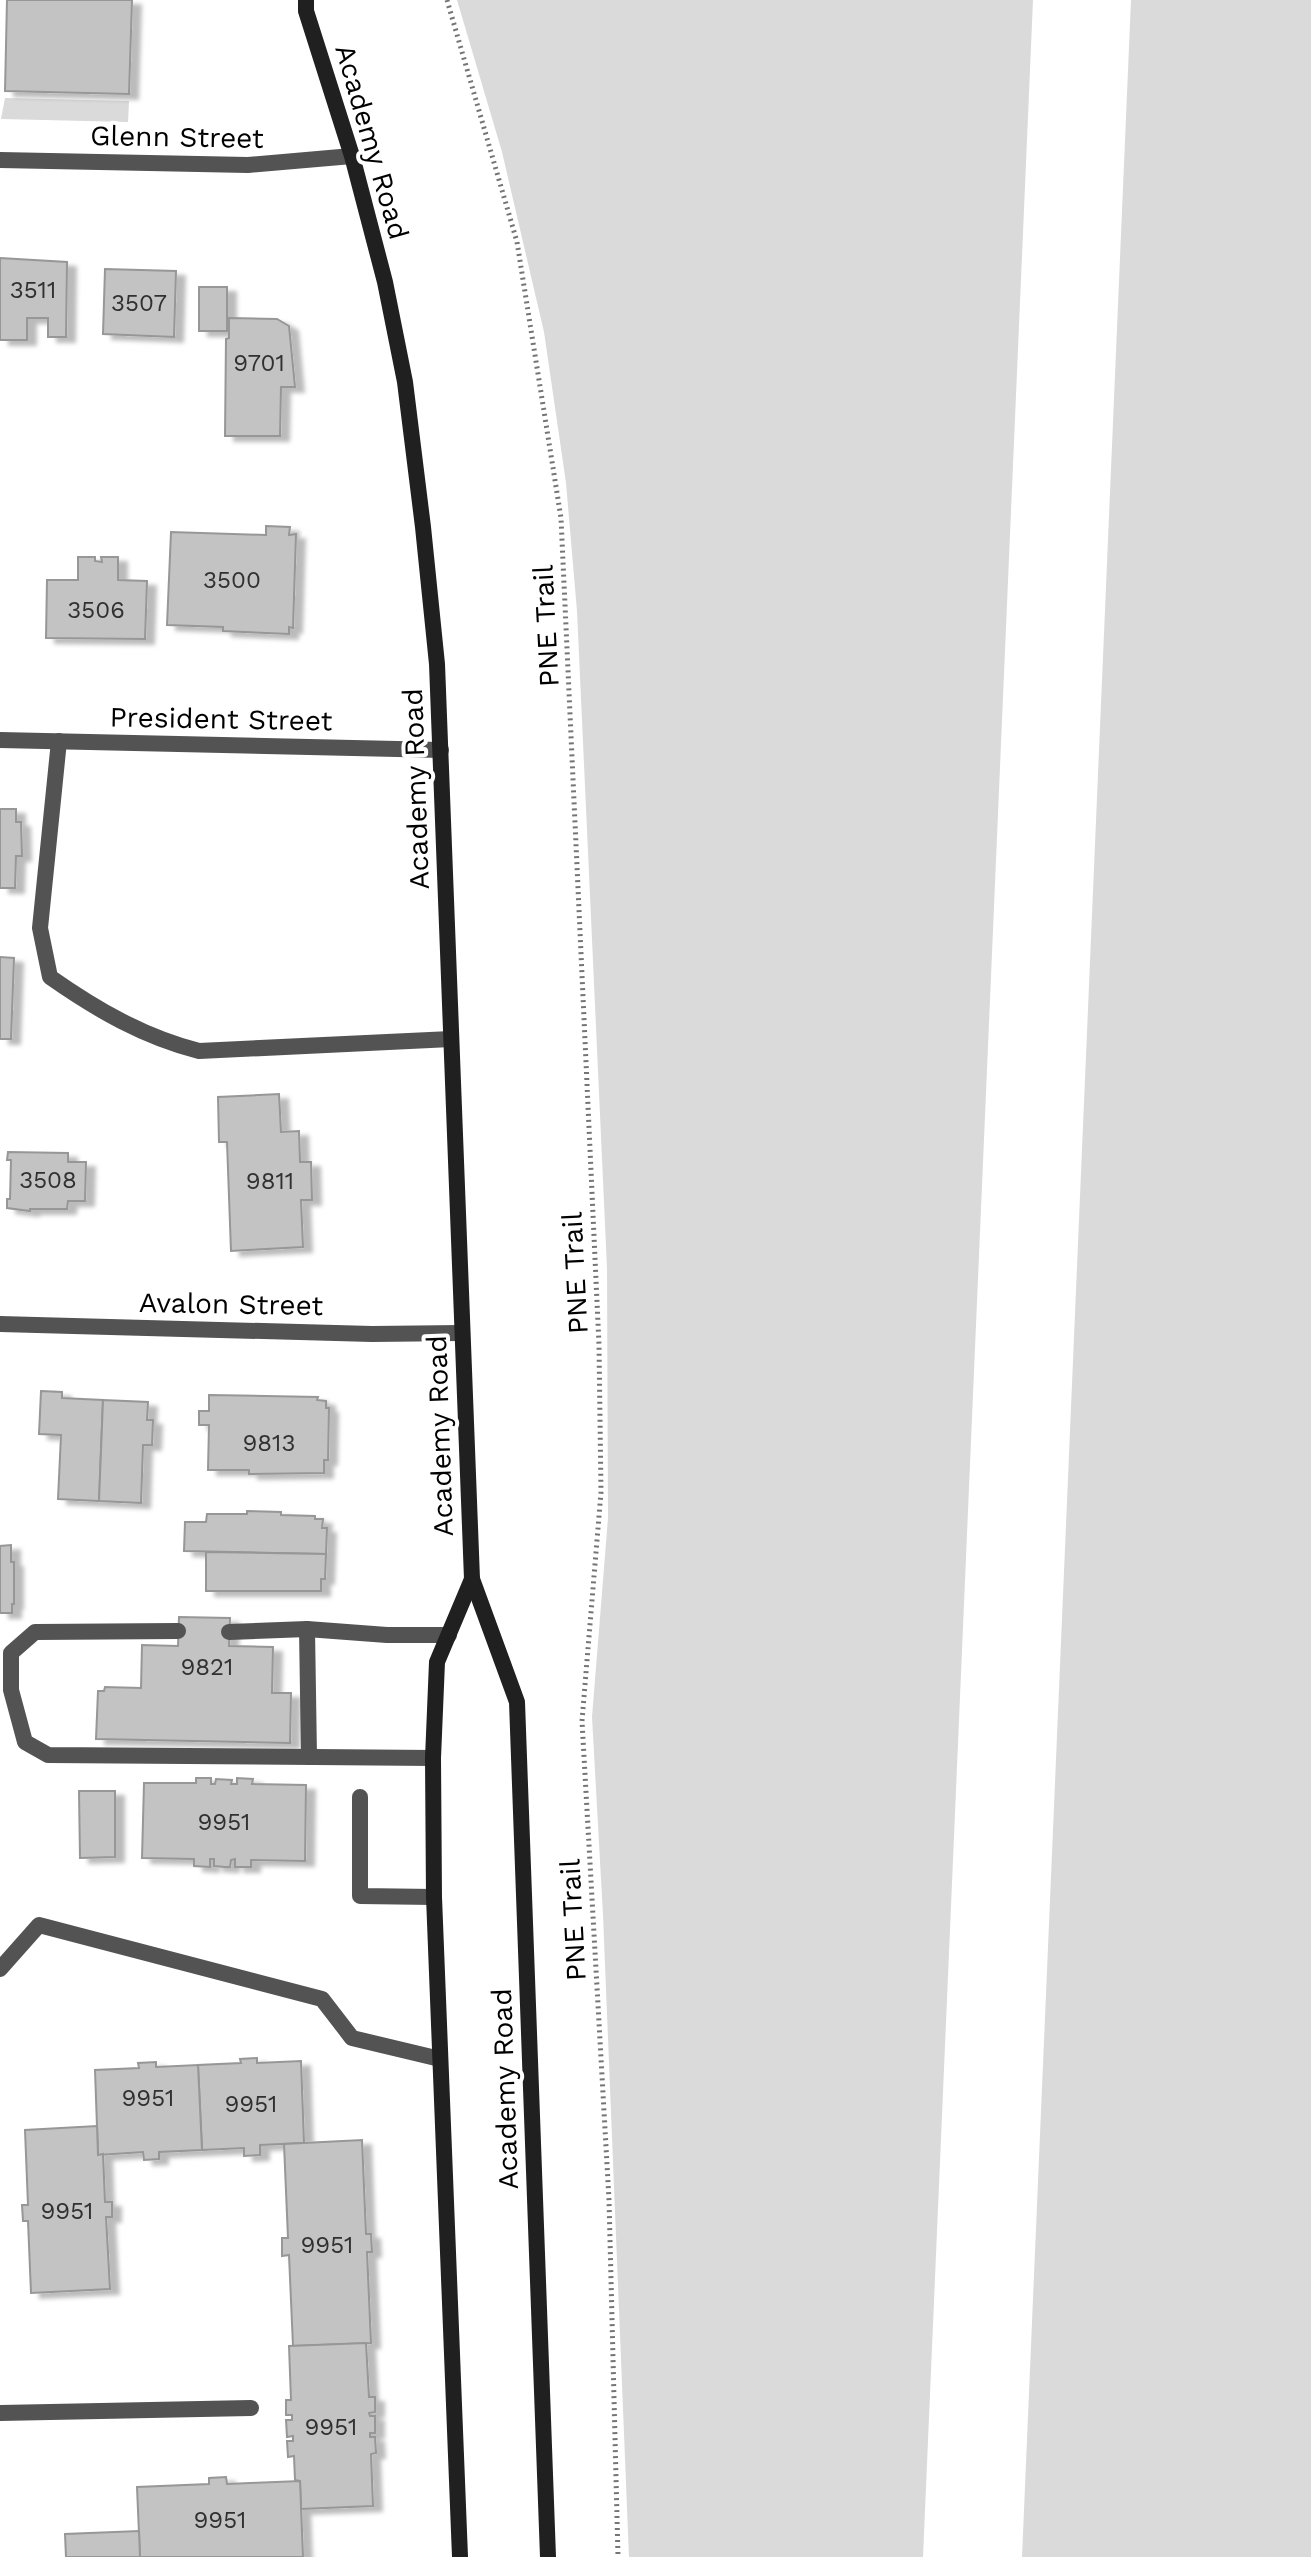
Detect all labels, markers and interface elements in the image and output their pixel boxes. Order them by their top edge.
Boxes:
street label: Academy Road [328,41,416,243]
street label: Glenn Street [90,119,264,155]
house number: 3511 [10,276,56,304]
house number: 3507 [111,289,167,317]
house number: 9701 [233,349,285,377]
street label: PNE Trail [526,564,566,688]
house number: 3500 [203,566,261,594]
house number: 3506 [67,596,125,624]
street label: Academy Road [396,688,436,890]
street label: President Street [109,701,333,737]
house number: 3508 [19,1166,77,1194]
house number: 9811 [246,1167,294,1195]
street label: PNE Trail [555,1211,595,1335]
street label: Avalon Street [139,1286,324,1322]
street label: Academy Road [420,1335,460,1537]
house number: 9813 [243,1429,295,1457]
house number: 9821 [181,1653,233,1681]
house number: 9951 [198,1808,250,1836]
street label: PNE Trail [553,1858,593,1982]
street label: Academy Road [485,1988,525,2190]
house number: 9951 [122,2084,174,2112]
house number: 9951 [225,2090,277,2118]
house number: 9951 [41,2197,93,2225]
house number: 9951 [301,2231,353,2259]
house number: 9951 [305,2413,357,2441]
house number: 9951 [194,2506,246,2534]

